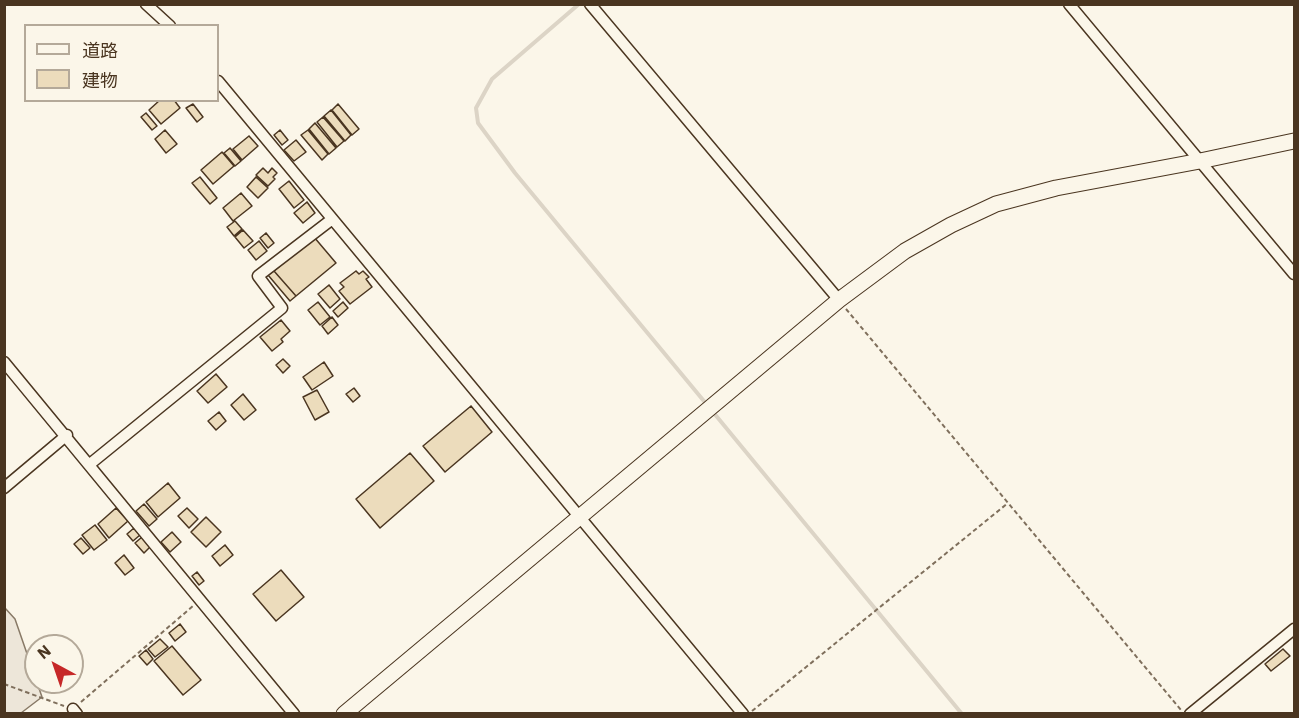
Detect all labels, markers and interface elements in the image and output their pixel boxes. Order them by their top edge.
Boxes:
legend [24,24,219,102]
text: 道路 [82,39,118,62]
text: 建物 [82,69,118,92]
north arrow [24,634,84,694]
text: N [33,640,55,663]

